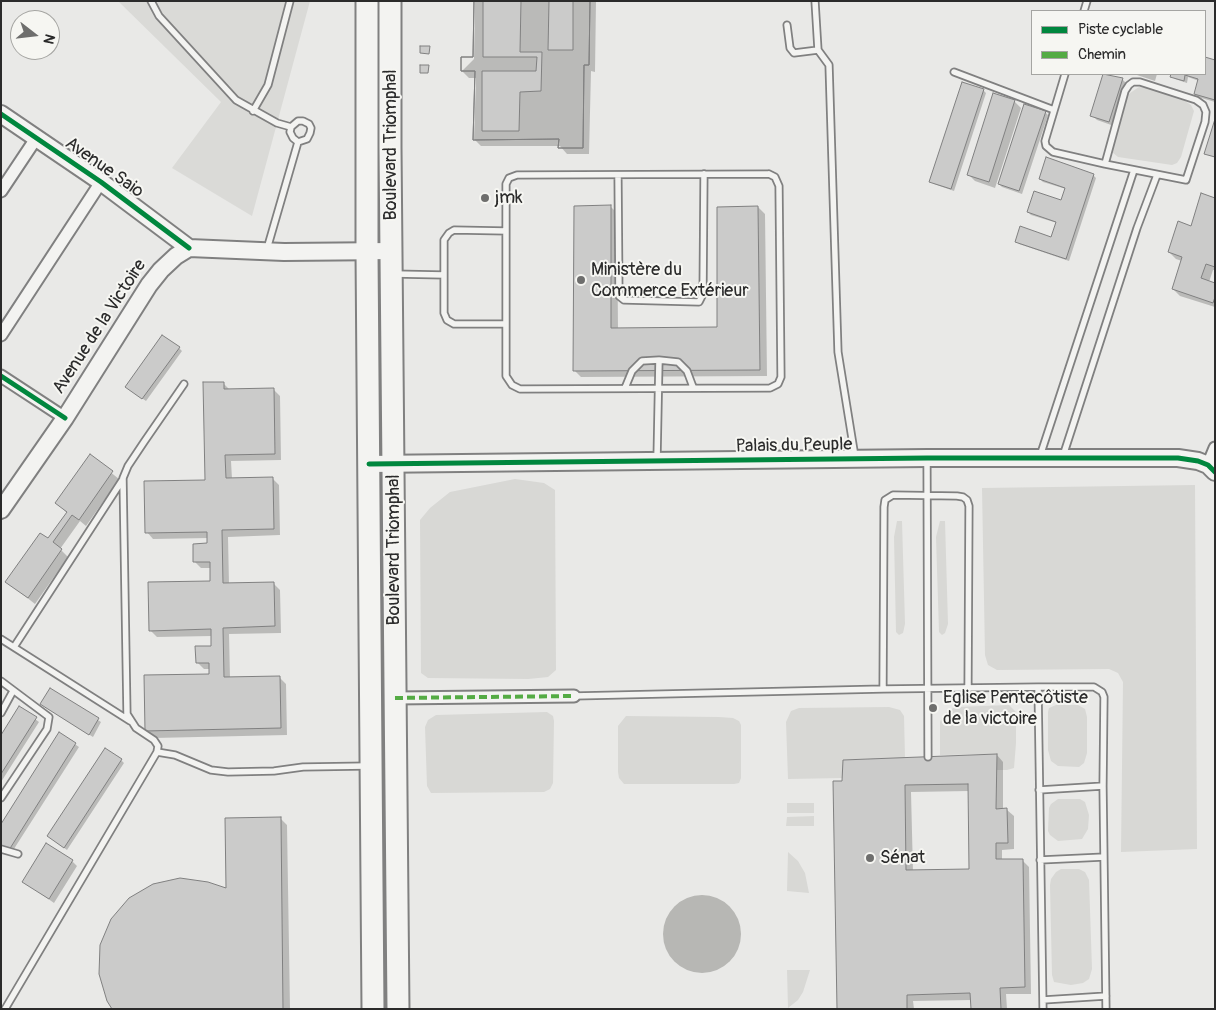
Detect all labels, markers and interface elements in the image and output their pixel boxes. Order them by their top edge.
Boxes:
north arrow [10,10,60,60]
legend [1031,10,1206,75]
text: Piste cyclable [1078,20,1163,39]
text: N [39,32,58,46]
text: Chemin [1078,45,1126,64]
street label: Boulevard Triomphal [380,69,402,221]
street label: Avenue Saio [61,133,147,203]
place label: jmk [495,187,523,209]
marker: jmk [479,192,491,204]
street label: Avenue de la Victoire [49,256,151,398]
place label: Ministère du Commerce Extérieur [591,259,749,302]
marker: Ministère du Commerce Extérieur [575,274,587,286]
street label: Palais du Peuple [735,434,853,458]
street label: Boulevard Triomphal [383,474,405,626]
place label: Eglise Pentecôtiste de la victoire [943,687,1088,730]
marker: Eglise Pentecôtiste de la victoire [927,702,939,714]
place label: Sénat [880,847,925,869]
marker: Sénat [864,852,876,864]

